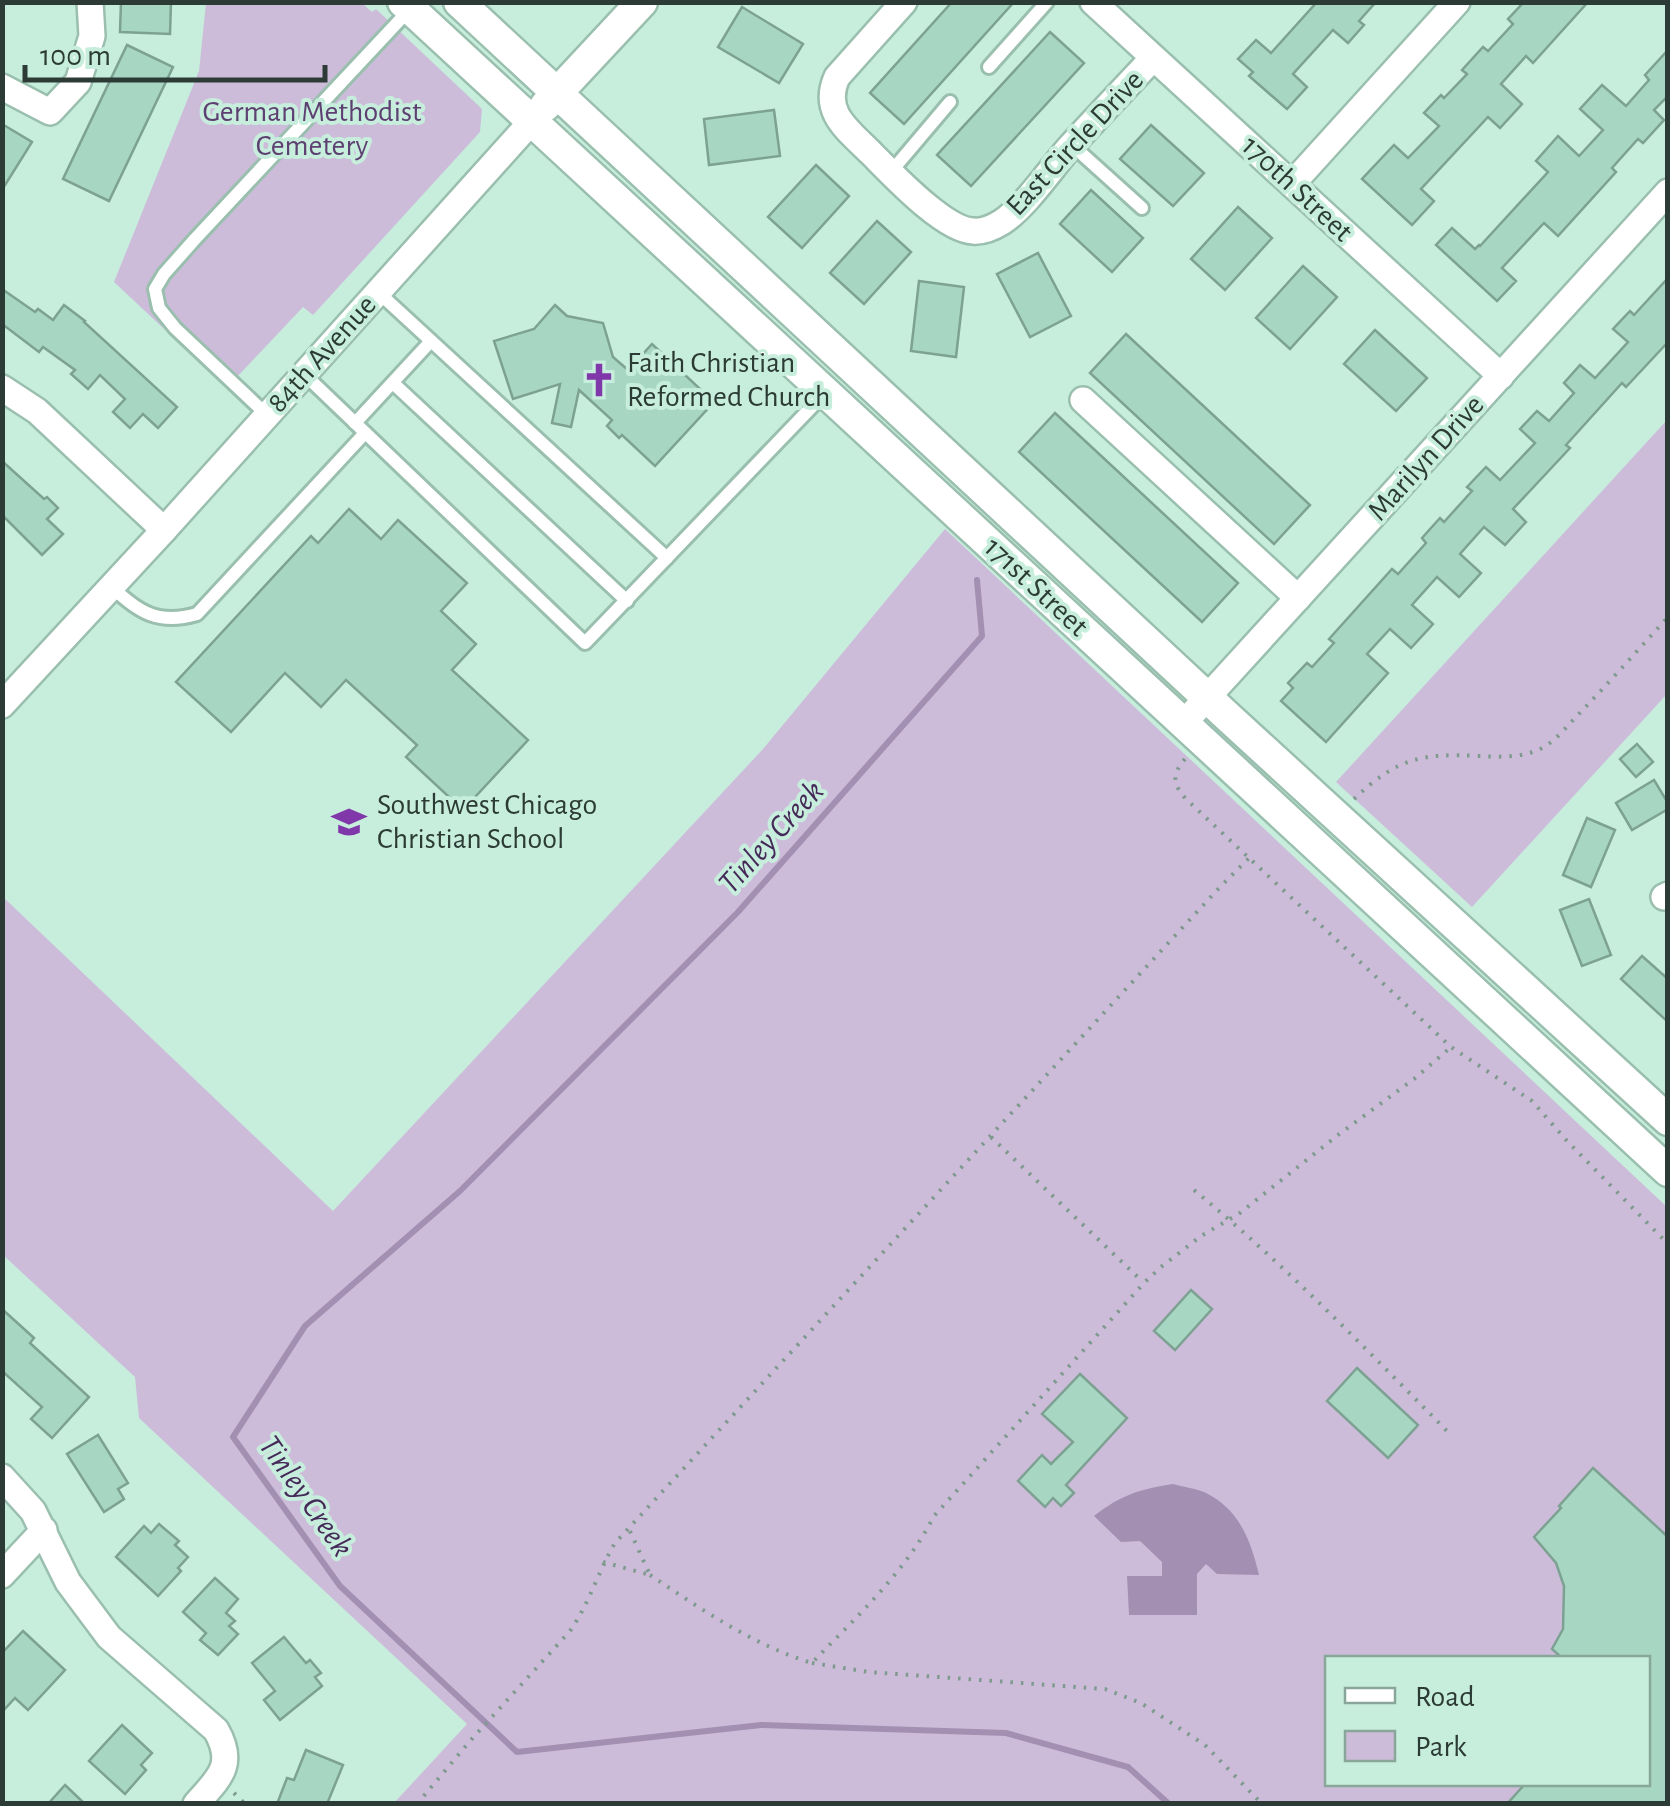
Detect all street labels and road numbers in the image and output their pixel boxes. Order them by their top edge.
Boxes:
street label: East Circle Drive [1001,65,1149,221]
street label: 170th Street [1236,130,1359,248]
street label: 84th Avenue [262,290,382,418]
street label: Marilyn Drive [1362,390,1490,526]
street label: 171st Street [978,532,1094,642]

